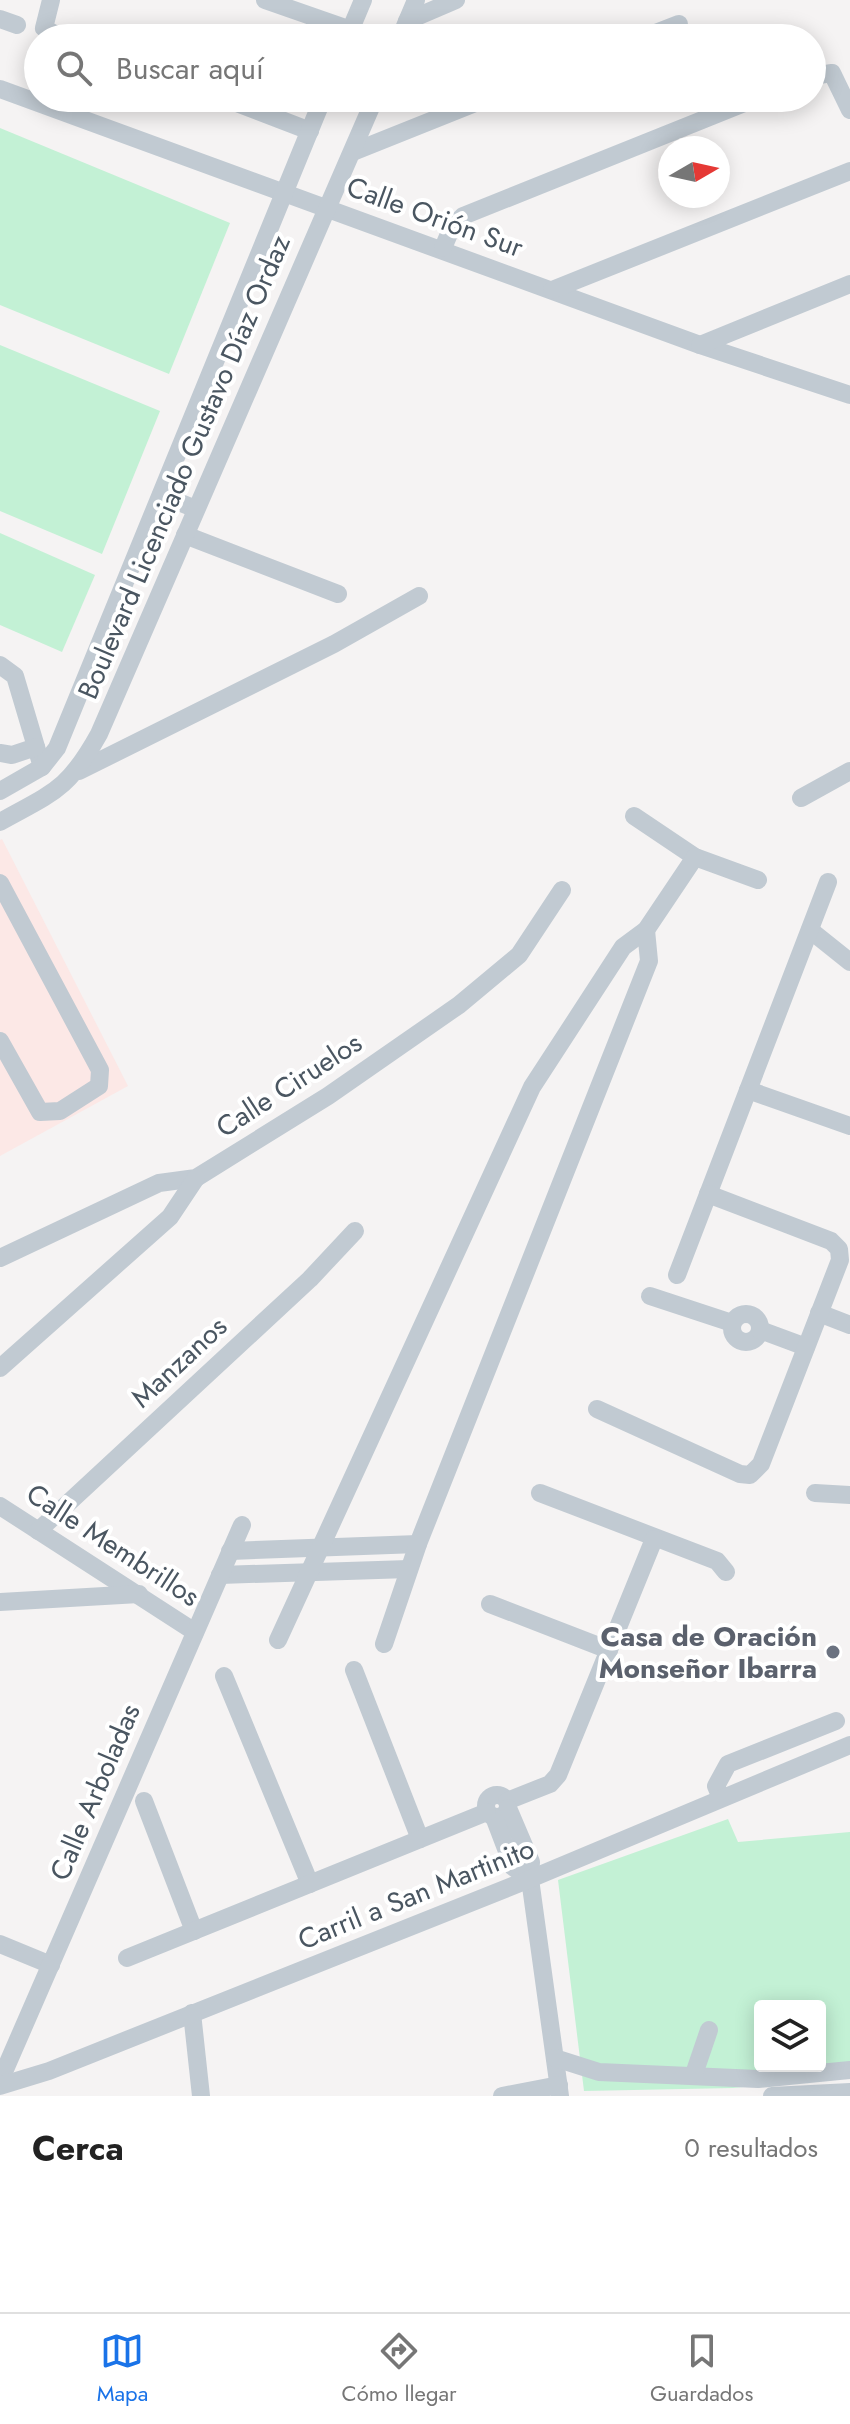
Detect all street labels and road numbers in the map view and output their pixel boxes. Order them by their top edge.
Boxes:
street label: Calle Orión Sur [341,166,529,268]
street label: Boulevard Licenciado Gustavo Díaz Ordaz [67,229,301,705]
street label: Calle Ciruelos [208,1022,370,1148]
street label: Manzanos [122,1307,236,1417]
street label: Calle Membrillos [18,1473,208,1617]
street label: Calle Arboladas [39,1697,151,1887]
street label: Carril a San Martinito [292,1828,540,1960]

